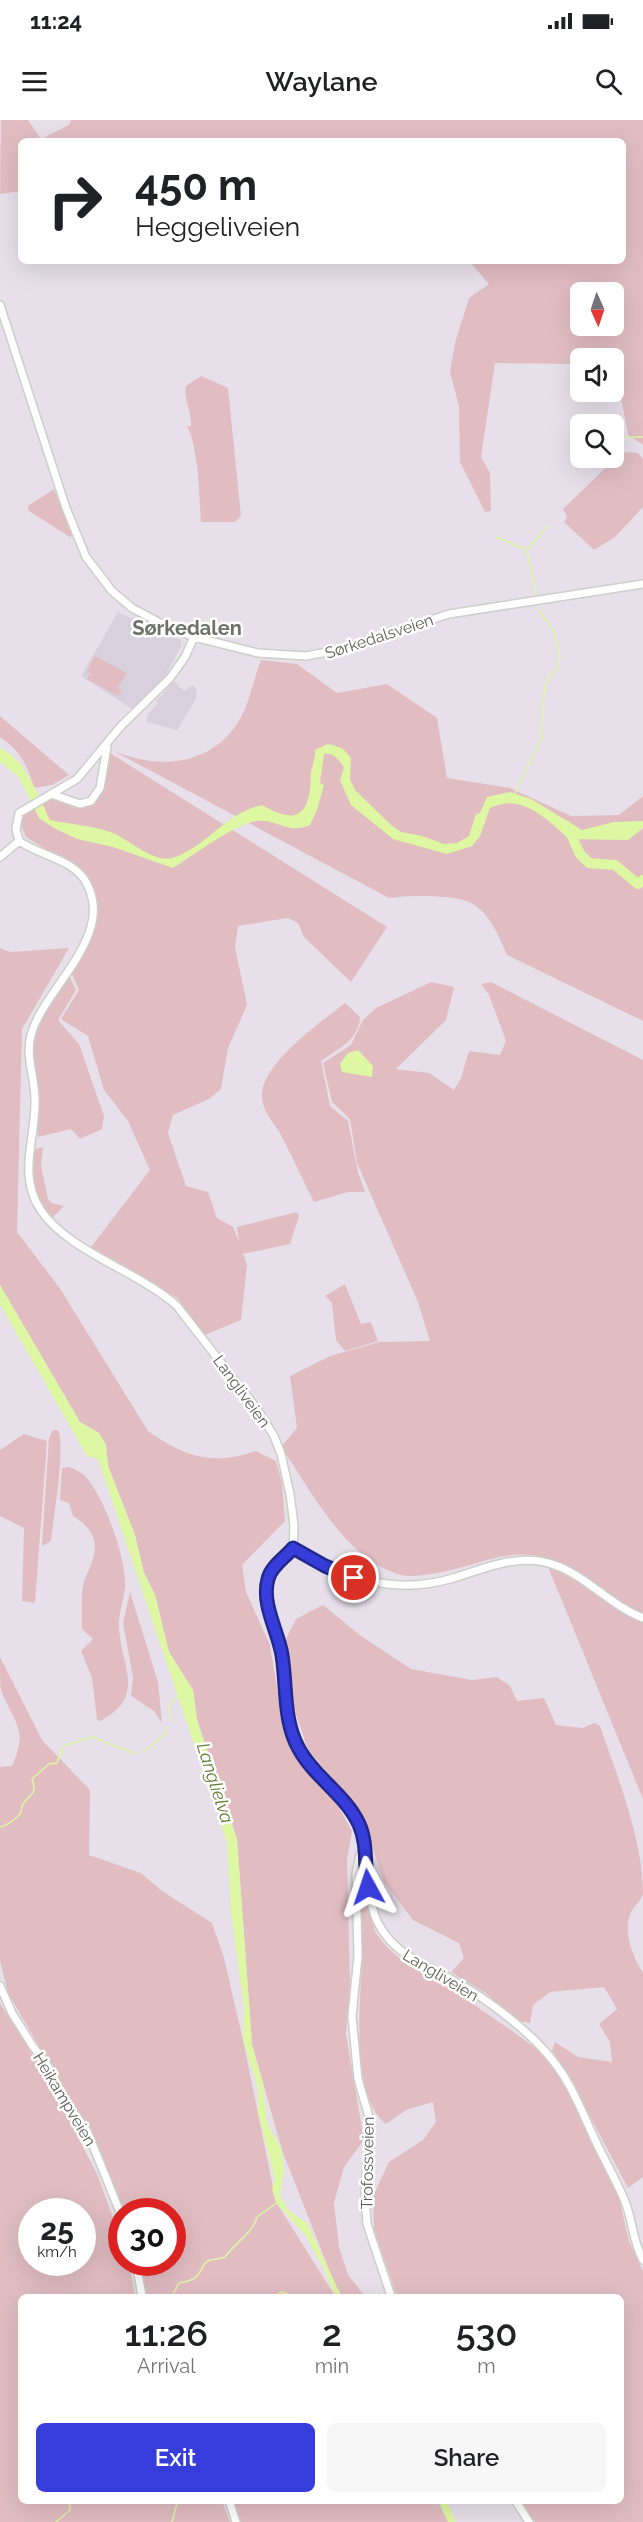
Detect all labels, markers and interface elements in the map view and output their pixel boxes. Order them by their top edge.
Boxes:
text: 11:24 [30,8,82,34]
icon: menu [18,65,51,98]
icon: search [592,65,625,98]
text: Waylane [266,66,377,97]
text: 450 m [135,161,257,210]
icon: right [36,162,114,240]
text: Heggeliveien [135,211,300,242]
north arrow [570,282,624,336]
map controls [570,282,624,468]
button: sound [570,348,624,402]
button: search [570,414,624,468]
street label: Sørkedalsveien [323,610,436,663]
district label: Sørkedalen [132,616,242,640]
street label: Langliveien [209,1351,274,1431]
pin [328,1552,379,1603]
icon: arrive [337,1561,370,1594]
water label: Langlielva [193,1740,238,1826]
position arrow [336,1855,400,1919]
street label: Langliveien [399,1945,482,2005]
street label: Heikampveien [29,2049,100,2150]
street label: Trofossveien [357,2116,378,2210]
speed limit sign: 30 [108,2198,186,2276]
text: 25 [40,2212,74,2247]
text: km/h [37,2243,77,2261]
text: 11:26 [125,2312,208,2354]
text: 2 [322,2312,342,2354]
text: 530 [456,2312,517,2354]
text: Arrival [137,2354,196,2378]
text: min [315,2354,349,2378]
text: m [477,2354,496,2378]
button: Exit [36,2423,315,2492]
button: Share [327,2423,606,2492]

